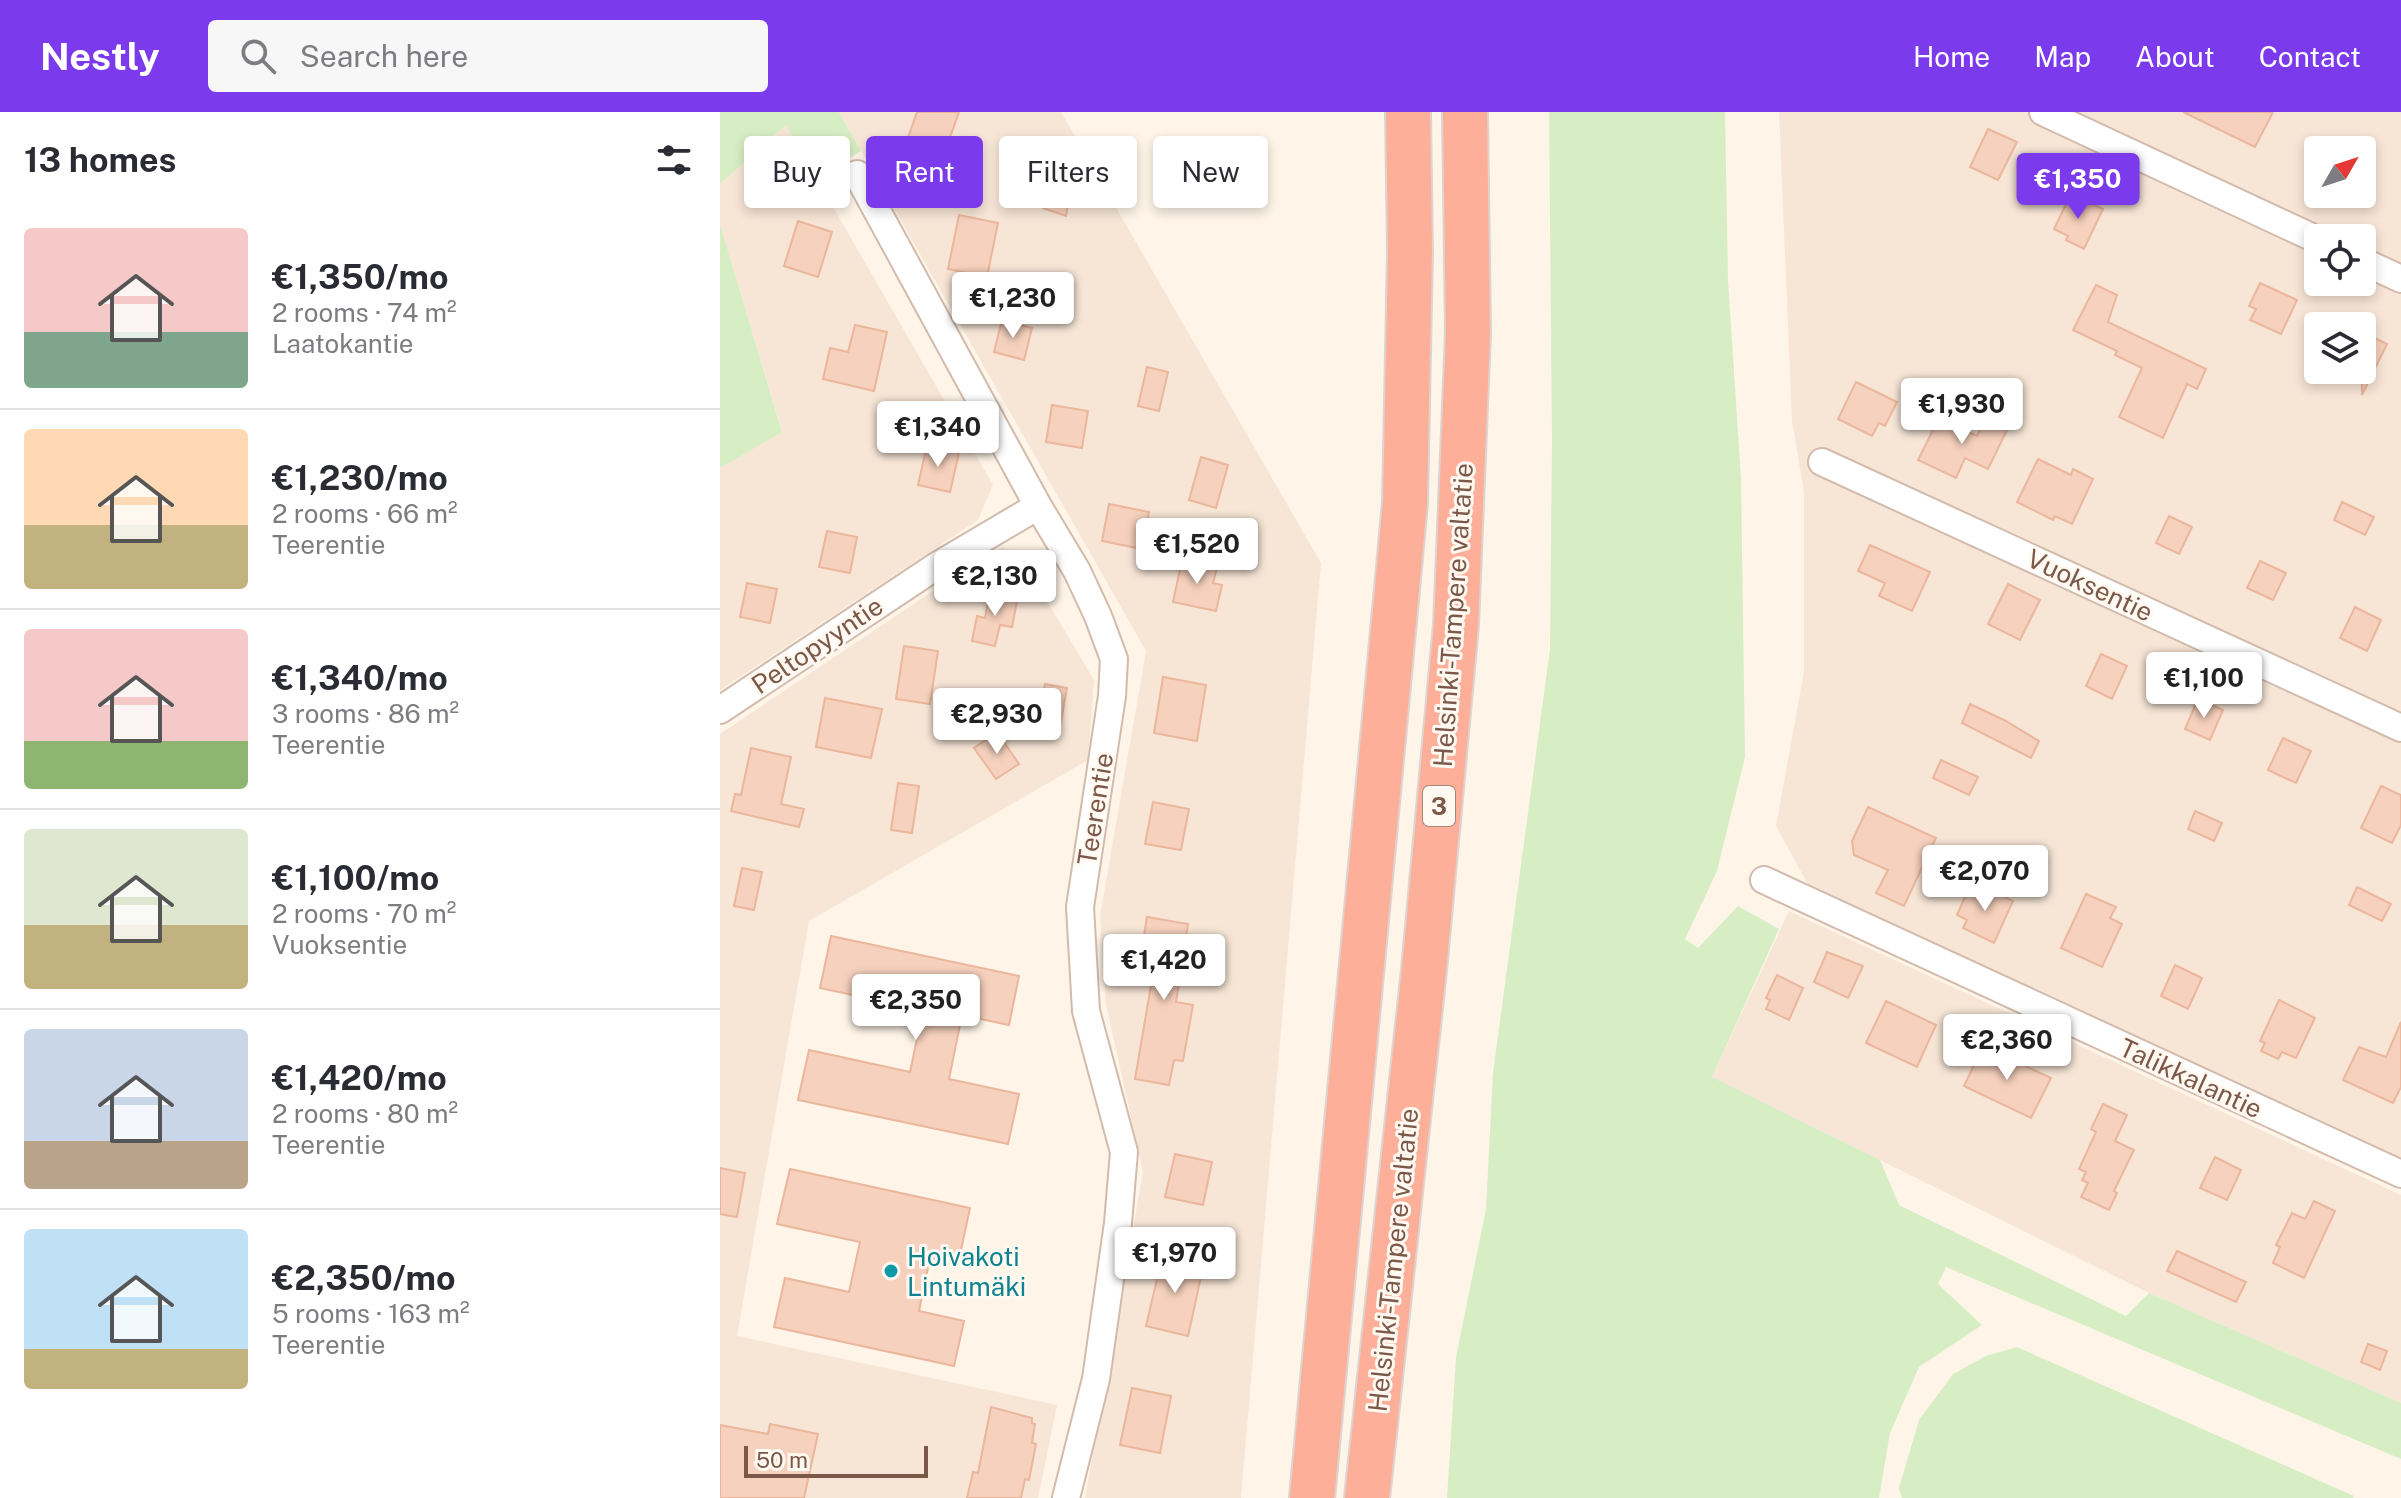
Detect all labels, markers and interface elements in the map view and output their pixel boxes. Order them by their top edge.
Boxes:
search box [208,20,768,92]
text: Nestly [40,34,160,79]
icon: search [236,34,280,78]
text: Search here [300,38,468,74]
text: Home [1913,40,1990,73]
text: Map [2034,40,2091,73]
text: About [2135,40,2215,73]
text: Contact [2259,40,2361,73]
chip: Buy [744,136,850,208]
chip: Rent [866,136,983,208]
chip: Filters [999,136,1137,208]
chip: New [1153,136,1268,208]
north arrow [2304,136,2376,208]
map controls [2304,136,2376,384]
icon: filters [652,138,696,182]
text: 13 homes [24,140,176,180]
pin: €1,350 [2013,153,2143,221]
text: €1,350 [2035,163,2121,194]
button: locate [2304,224,2376,296]
text: €1,350/mo [272,257,449,297]
icon: home [88,260,184,356]
pin: €1,230 [948,272,1078,340]
text: €1,230 [970,282,1056,313]
text: 2 rooms · 74 m² [272,297,457,328]
button: layers [2304,312,2376,384]
text: Laatokantie [272,328,414,359]
pin: €1,930 [1897,378,2027,446]
text: €1,930 [1919,388,2005,419]
pin: €1,340 [873,401,1003,469]
text: €1,340 [895,411,981,442]
text: €1,230/mo [272,458,448,498]
icon: home [88,461,184,557]
street label: Helsinki-Tampere valtatie [1427,462,1479,768]
text: 2 rooms · 66 m² [272,498,458,529]
pin: €1,520 [1132,518,1262,586]
text: €1,520 [1154,528,1240,559]
text: Teerentie [272,529,386,560]
street label: Vuoksentie [2022,542,2158,628]
pin: €2,130 [930,550,1060,618]
text: €2,130 [952,560,1038,591]
street label: Peltopyyntie [746,590,888,700]
pin: €1,100 [2139,652,2269,720]
text: €1,340/mo [272,658,448,698]
icon: home [88,661,184,757]
text: €1,100 [2164,662,2244,693]
pin: €2,930 [932,688,1062,756]
text: 3 rooms · 86 m² [272,698,459,729]
text: €2,930 [951,698,1043,729]
text: Teerentie [272,729,386,760]
street label: Teerentie [1071,751,1119,867]
road number: 3 [1423,786,1455,826]
pin: €2,070 [1920,845,2050,913]
text: €2,070 [1940,855,2030,886]
text: €1,100/mo [272,858,439,898]
icon: home [88,861,184,957]
text: 2 rooms · 70 m² [272,898,456,929]
text: Vuoksentie [272,929,407,960]
pin: €1,420 [1099,934,1229,1002]
text: €1,420 [1121,944,1207,975]
pin: €2,350 [851,974,981,1042]
text: €2,350 [870,984,962,1015]
pin: €2,360 [1942,1014,2072,1082]
text: €2,360 [1961,1024,2053,1055]
street label: Talikkalantie [2115,1031,2267,1125]
text: €1,420/mo [272,1058,447,1098]
icon: home [88,1061,184,1157]
text: 2 rooms · 80 m² [272,1098,458,1129]
street label: Helsinki-Tampere valtatie [1362,1107,1424,1413]
text: Teerentie [272,1129,386,1160]
pin: €1,970 [1110,1227,1240,1295]
text: €1,970 [1133,1237,1217,1268]
place label: Hoivakoti Lintumäki [907,1241,1026,1302]
text: €2,350/mo [272,1258,456,1298]
icon: home [88,1261,184,1357]
marker: Hoivakoti Lintumäki [882,1262,900,1280]
text: 5 rooms · 163 m² [272,1298,470,1329]
text: Teerentie [272,1329,386,1360]
scale bar [744,1442,928,1478]
text: 50 m [756,1447,808,1473]

